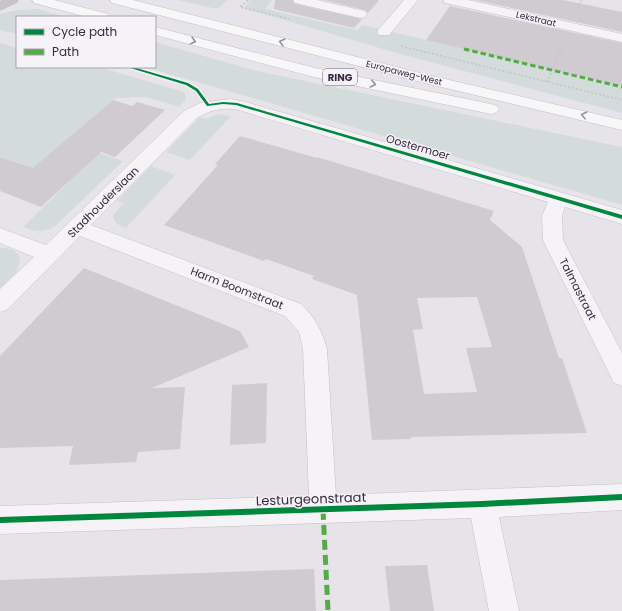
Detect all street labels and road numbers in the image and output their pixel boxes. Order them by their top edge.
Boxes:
street label: Lekstraat [515,9,557,29]
street label: Europaweg-West [365,58,443,88]
road number: RING [323,69,357,85]
street label: Oostermoer [384,130,452,164]
street label: Stadhouderslaan [64,163,142,241]
street label: Talmastraat [556,255,600,323]
street label: Harm Boomstraat [188,263,286,313]
street label: Lesturgeonstraat [255,488,367,510]

